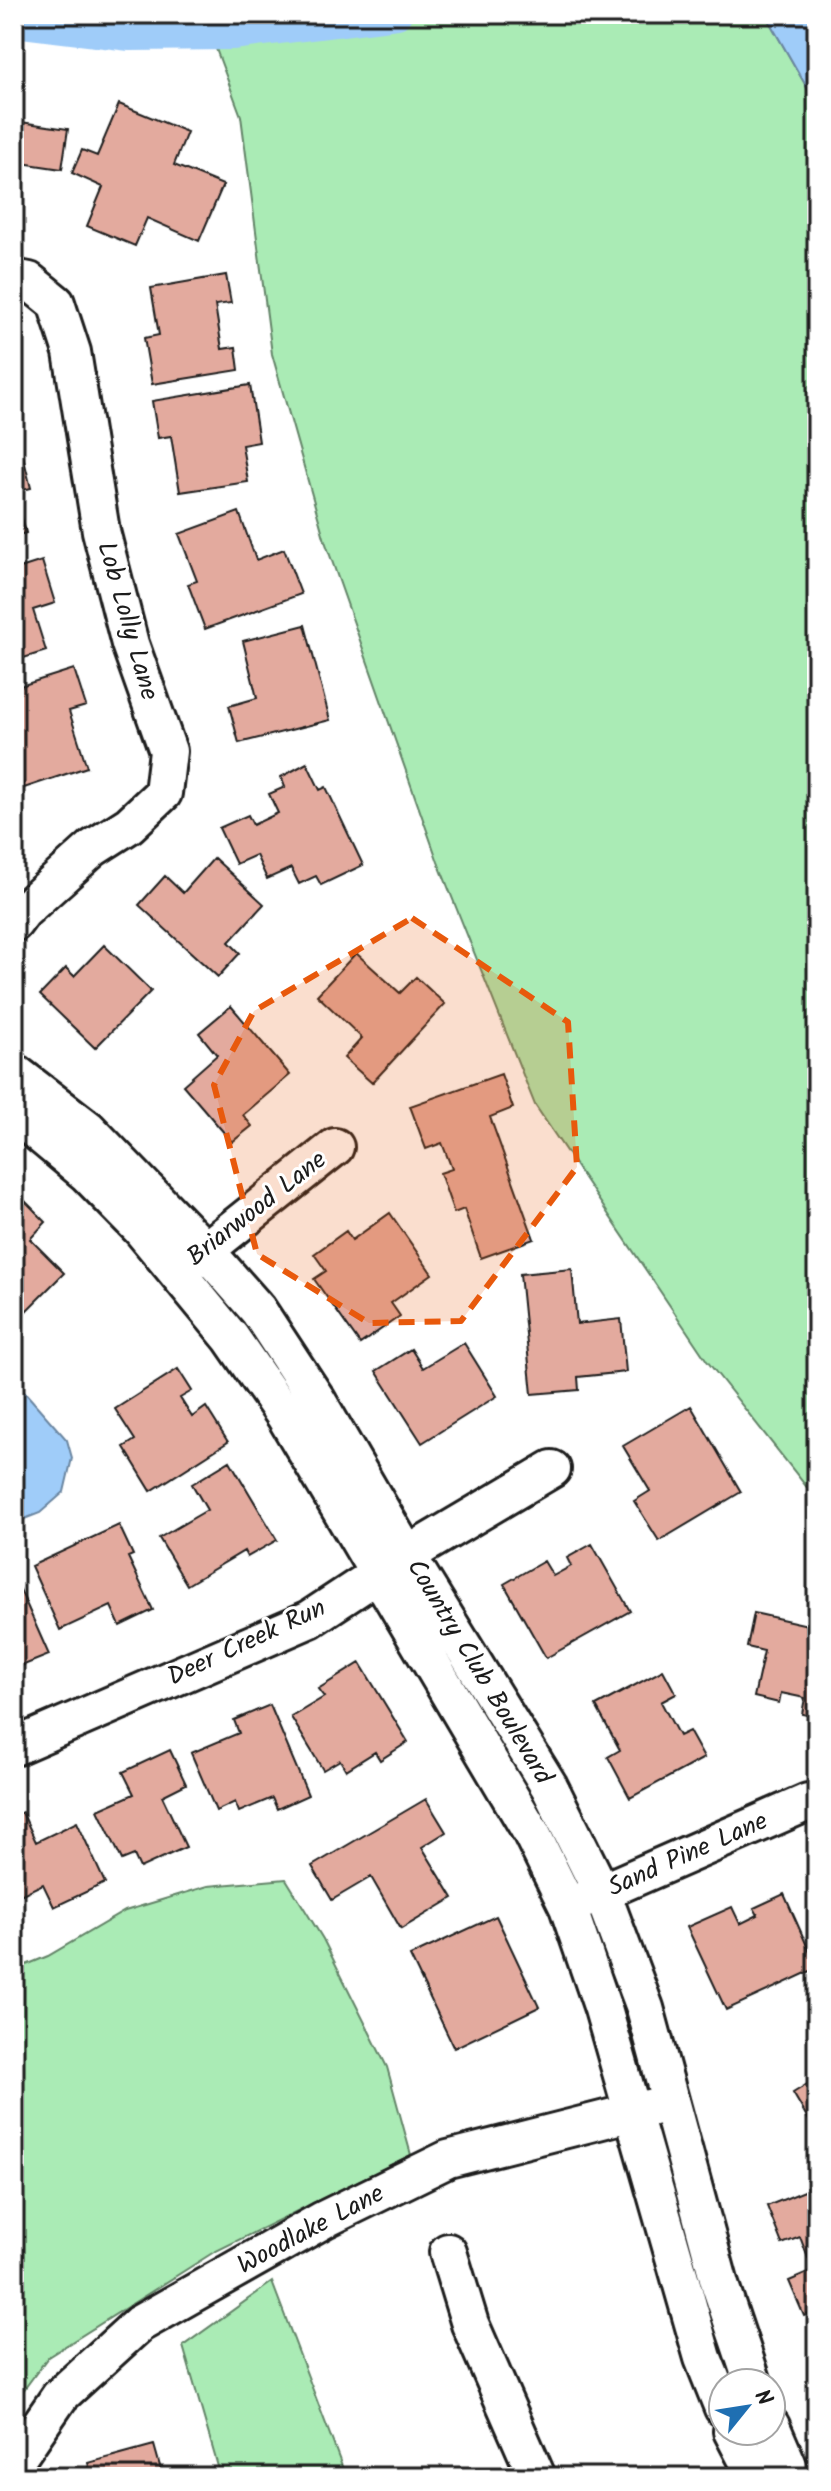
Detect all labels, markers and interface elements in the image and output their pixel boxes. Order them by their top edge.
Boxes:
street label: Lob Lolly Lane [84,537,170,706]
street label: Briarwood Lane [178,1140,337,1277]
street label: Country Club Boulevard [395,1551,564,1794]
street label: Deer Creek Run [161,1588,333,1698]
street label: Sand Pine Lane [601,1801,775,1909]
street label: Woodlake Lane [230,2173,393,2286]
north arrow [707,2367,787,2447]
text: N [744,2383,781,2413]

